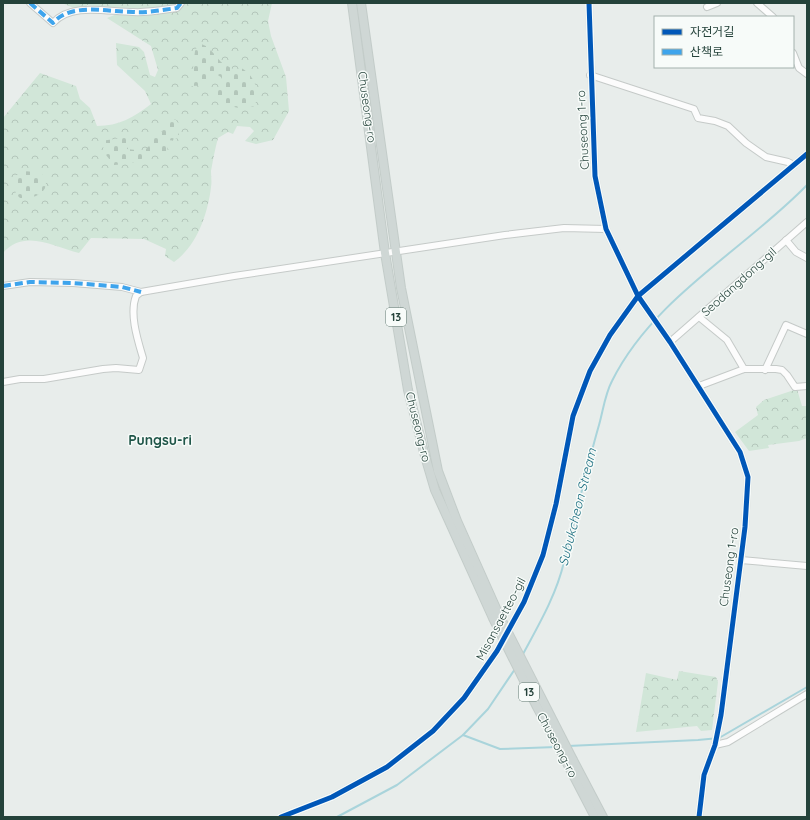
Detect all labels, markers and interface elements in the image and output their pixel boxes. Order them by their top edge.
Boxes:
legend [654,16,794,68]
text: 자전거길 [690,24,734,39]
text: 산책로 [690,44,723,59]
street label: Chuseong-ro [355,70,380,144]
street label: Chuseong 1-ro [573,90,592,170]
street label: Seodangdong-gil [698,244,779,319]
road number: 13 [386,308,406,326]
street label: Chuseong-ro [403,390,434,464]
district label: Pungsu-ri [128,431,192,449]
water label: Subukcheon Stream [555,445,600,567]
street label: Chuseong 1-ro [716,526,741,607]
street label: Misansaetteo-gil [472,575,529,663]
road number: 13 [519,683,539,701]
street label: Chuseong-ro [534,710,581,780]

